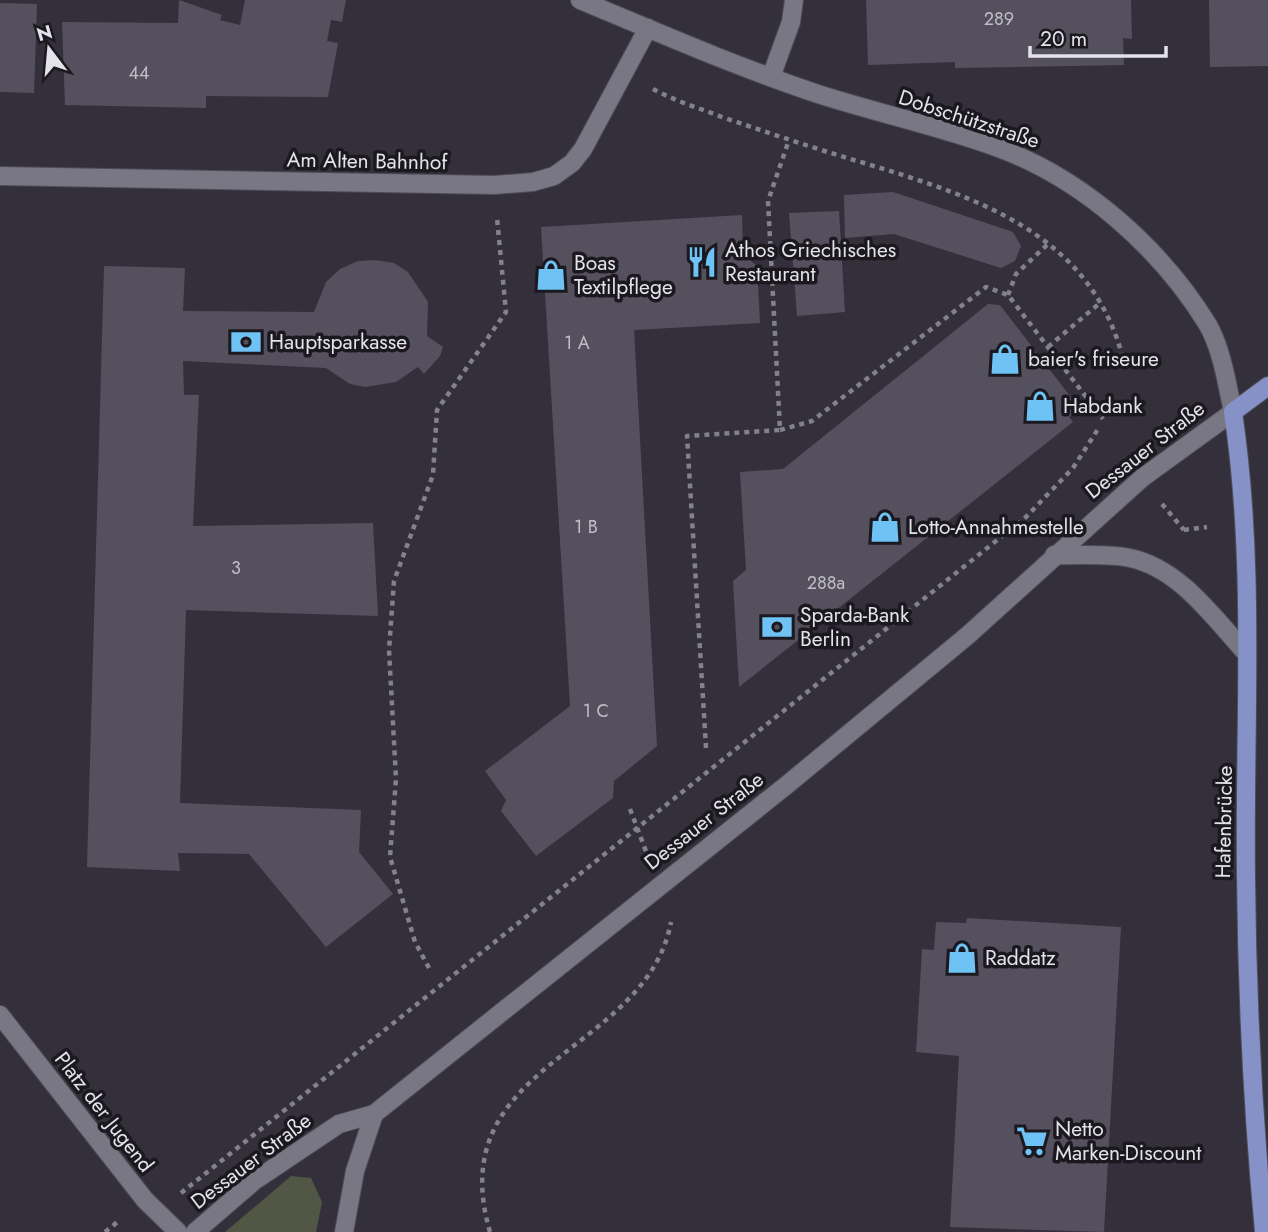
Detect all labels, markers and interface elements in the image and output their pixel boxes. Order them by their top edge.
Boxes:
house number: 289 [984,6,1014,32]
north arrow [14,14,84,84]
scale bar [1030,14,1166,58]
text: N [33,18,55,48]
text: 20 m [1040,24,1087,54]
house number: 44 [129,60,150,86]
street label: Dobschützstraße [895,82,1043,156]
street label: Am Alten Bahnhof [286,145,449,177]
place label: Athos Griechisches Restaurant [725,235,896,289]
restaurant icon: Athos Griechisches Restaurant [685,245,719,279]
place label: Boas Textilpflege [574,248,673,302]
shop icon: Boas Textilpflege [534,258,568,292]
bank icon: Hauptsparkasse [229,325,263,359]
place label: Hauptsparkasse [269,327,407,357]
house number: 1 A [564,330,590,356]
shop icon: baier's friseure [988,342,1022,376]
place label: baier's friseure [1028,344,1159,374]
shop icon: Habdank [1023,389,1057,423]
place label: Habdank [1063,391,1143,421]
street label: Dessauer Straße [1079,394,1211,506]
shop icon: Lotto-Annahmestelle [868,510,902,544]
place label: Lotto-Annahmestelle [908,512,1084,542]
house number: 1 B [574,514,598,540]
house number: 3 [231,555,241,581]
house number: 288a [807,570,845,596]
place label: Sparda-Bank Berlin [800,600,910,654]
bank icon: Sparda-Bank Berlin [760,610,794,644]
house number: 1 C [583,698,609,724]
street label: Dessauer Straße [638,765,770,877]
street label: Hafenbrücke [1208,765,1240,879]
shop icon: Raddatz [945,941,979,975]
place label: Raddatz [985,943,1056,973]
street label: Platz der Jugend [47,1045,161,1179]
street label: Dessauer Straße [184,1106,318,1216]
place label: Netto Marken-Discount [1055,1114,1201,1168]
supermarket icon: Netto Marken-Discount [1015,1124,1049,1158]

